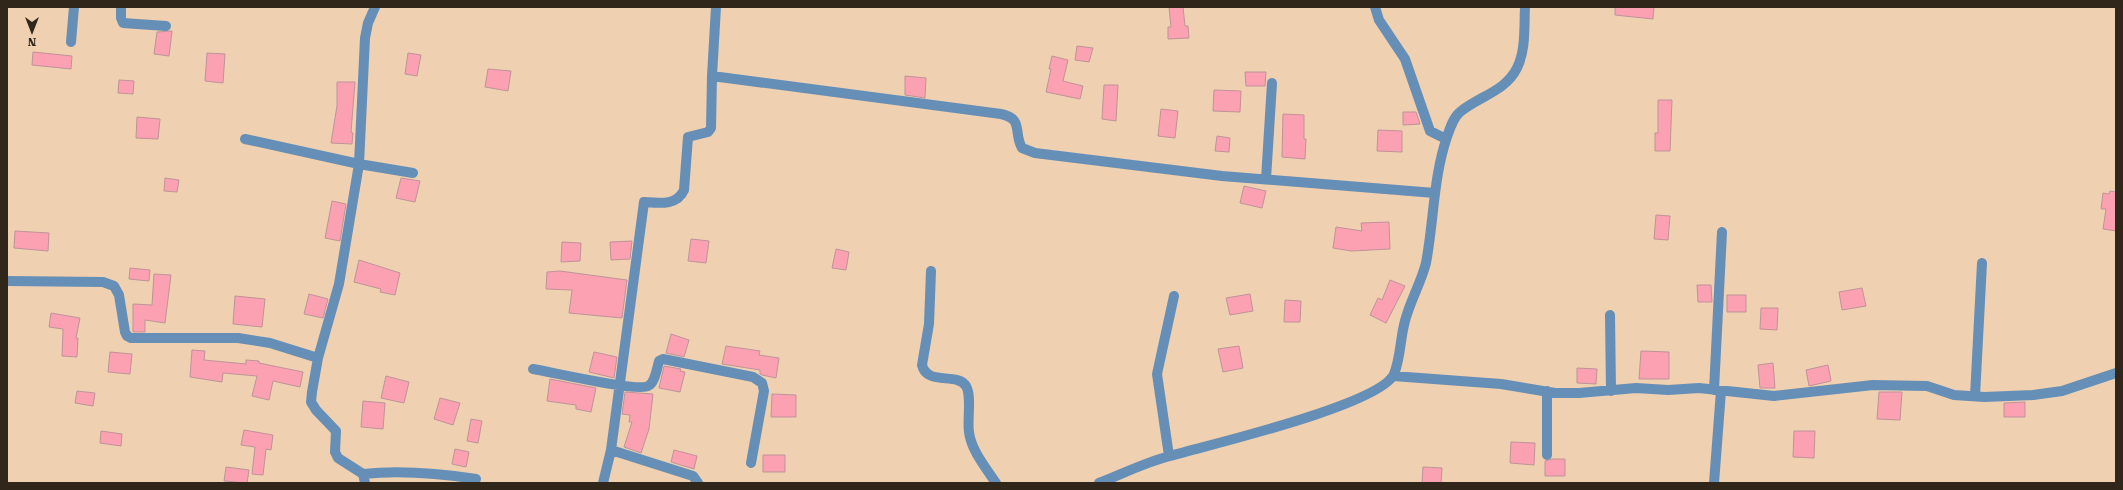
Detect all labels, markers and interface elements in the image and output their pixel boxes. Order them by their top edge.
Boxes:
north arrow [12,12,52,52]
text: N [27,35,36,48]

